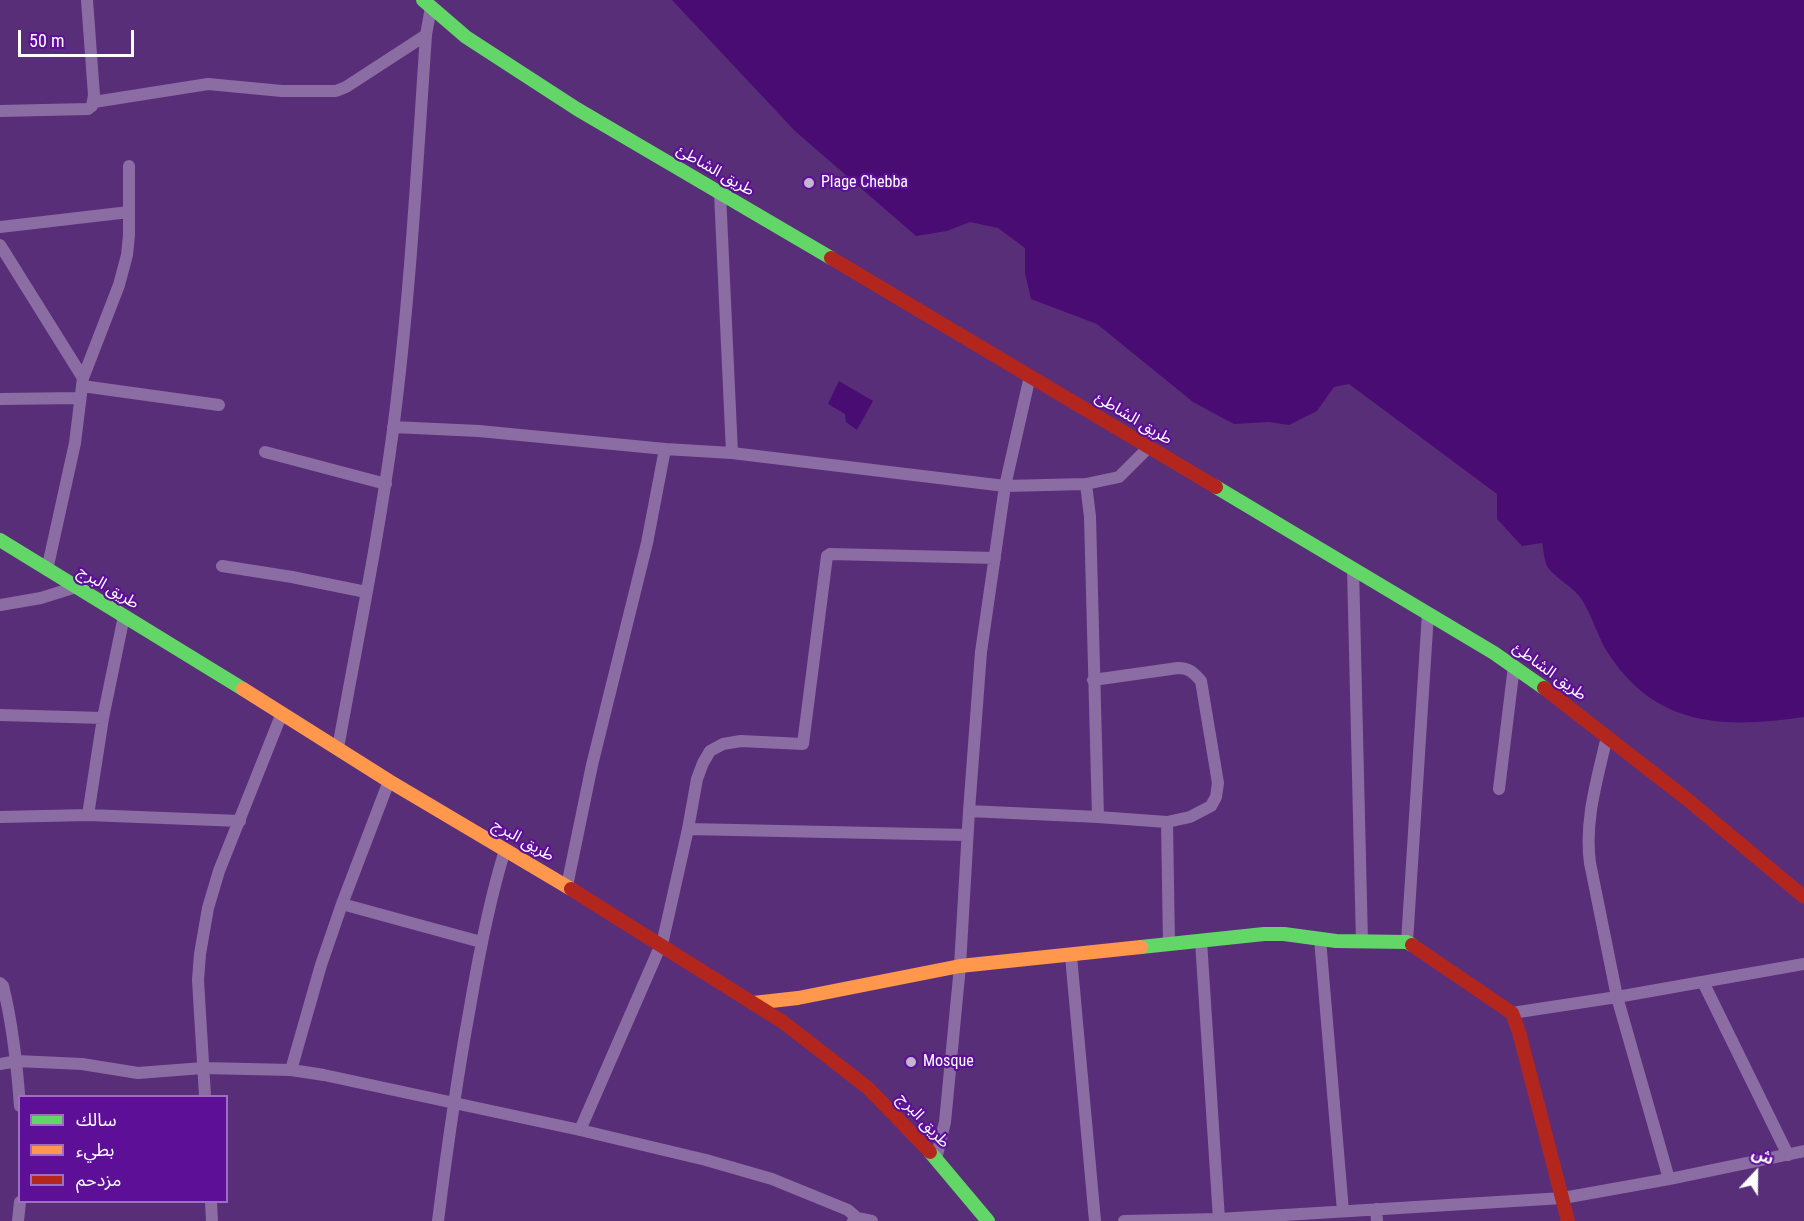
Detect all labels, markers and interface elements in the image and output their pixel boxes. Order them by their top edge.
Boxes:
scale bar [21,18,136,56]
text: 50 m [29,30,64,51]
street label: طريق الشاطئ [673,141,757,201]
place label: Plage Chebba [821,173,908,193]
marker: Plage Chebba [802,176,816,190]
street label: طريق الشاطئ [1091,388,1175,450]
street label: طريق البرج [74,562,142,614]
street label: طريق الشاطئ [1508,639,1590,705]
street label: طريق البرج [489,816,557,866]
place label: Mosque [923,1052,974,1072]
marker: Mosque [904,1055,918,1069]
street label: طريق البرج [893,1090,953,1152]
legend [18,1095,228,1203]
text: سالك [76,1109,117,1130]
text: بطيء [76,1139,114,1160]
north arrow [1726,1143,1786,1203]
text: ش [1749,1143,1777,1169]
text: مزدحم [76,1169,121,1190]

